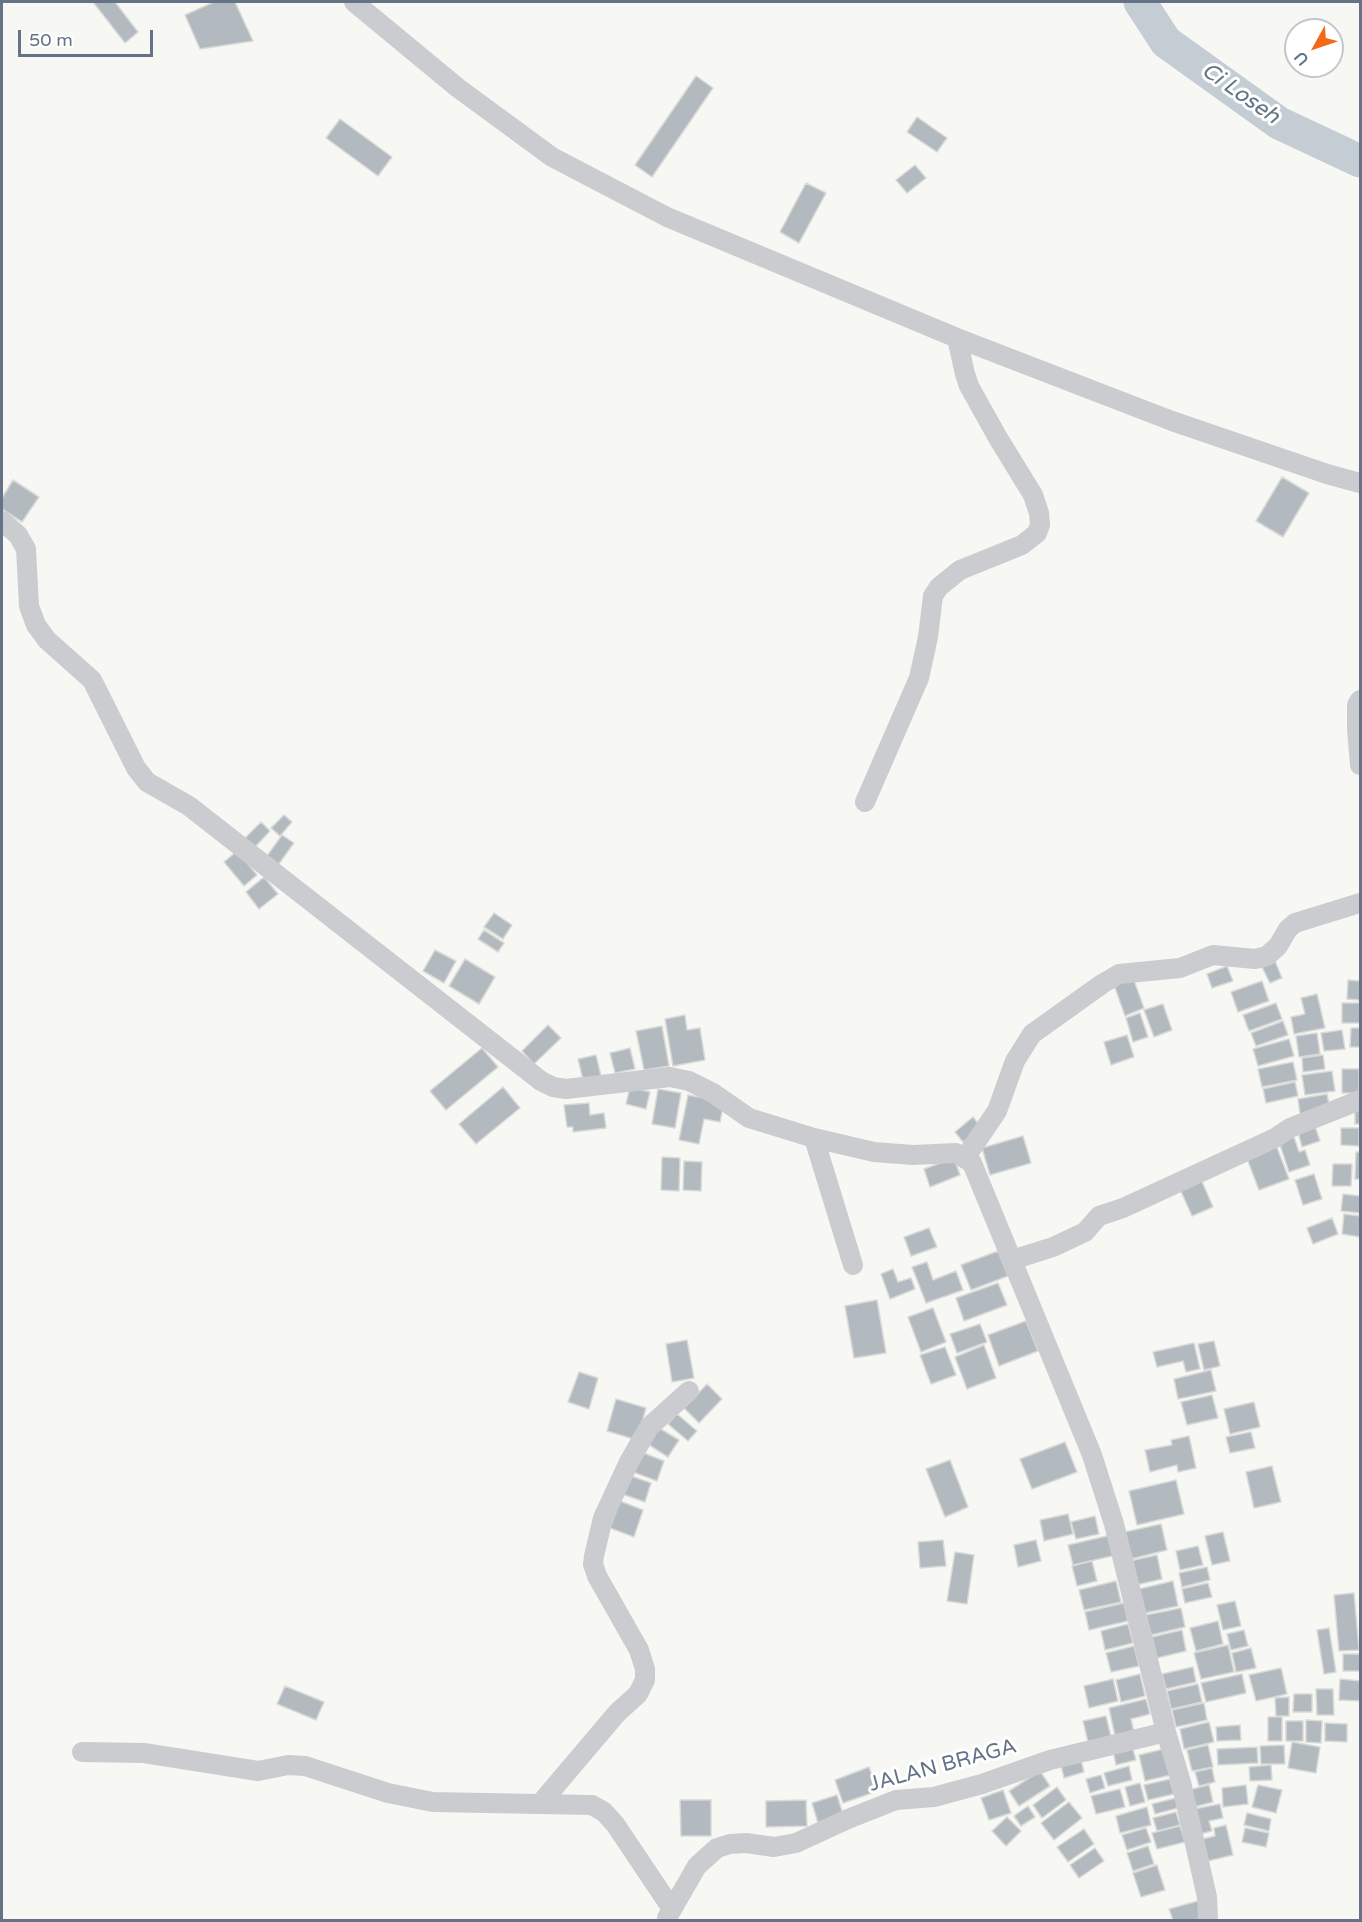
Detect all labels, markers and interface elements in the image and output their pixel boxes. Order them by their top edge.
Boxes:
scale bar [21,18,156,56]
north arrow [1284,18,1344,78]
text: 50 m [29,29,73,51]
text: U [1290,47,1313,69]
water label: Ci Loseh [1196,58,1284,130]
street label: JALAN BRAGA [867,1734,1019,1798]

